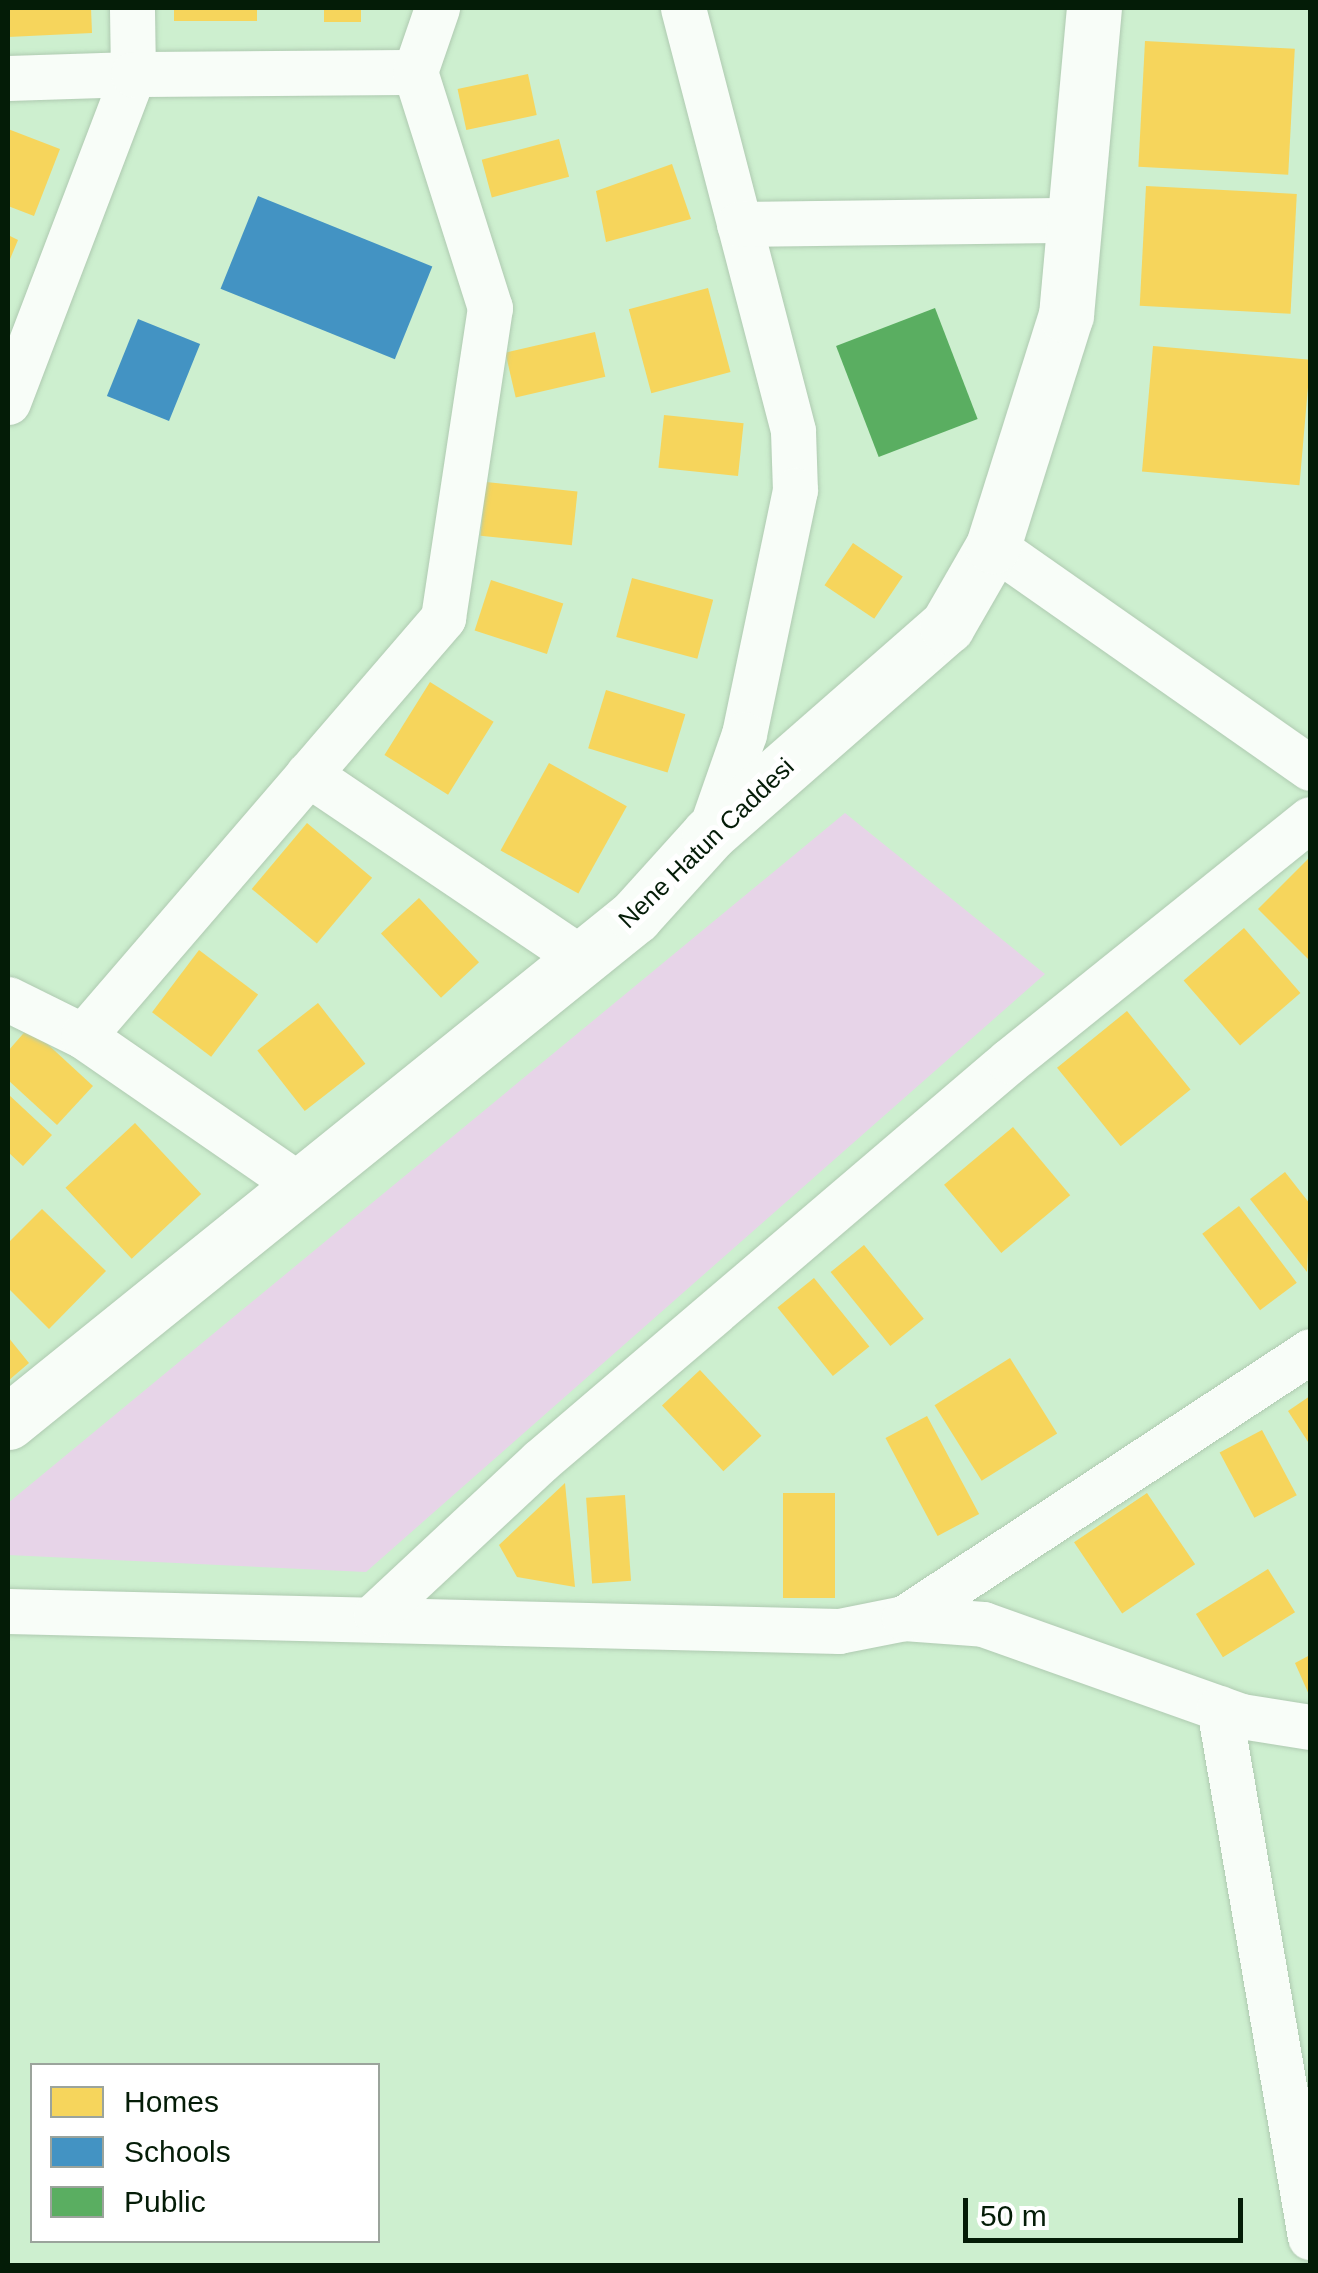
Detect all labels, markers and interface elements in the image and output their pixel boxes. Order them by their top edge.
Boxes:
street label: Nene Hatun Caddesi [612,752,800,934]
legend [30,2063,380,2243]
text: Homes [124,2085,219,2118]
text: Schools [124,2135,231,2168]
scale bar [968,2178,1248,2240]
text: Public [124,2185,206,2218]
text: 50 m [980,2199,1047,2232]

